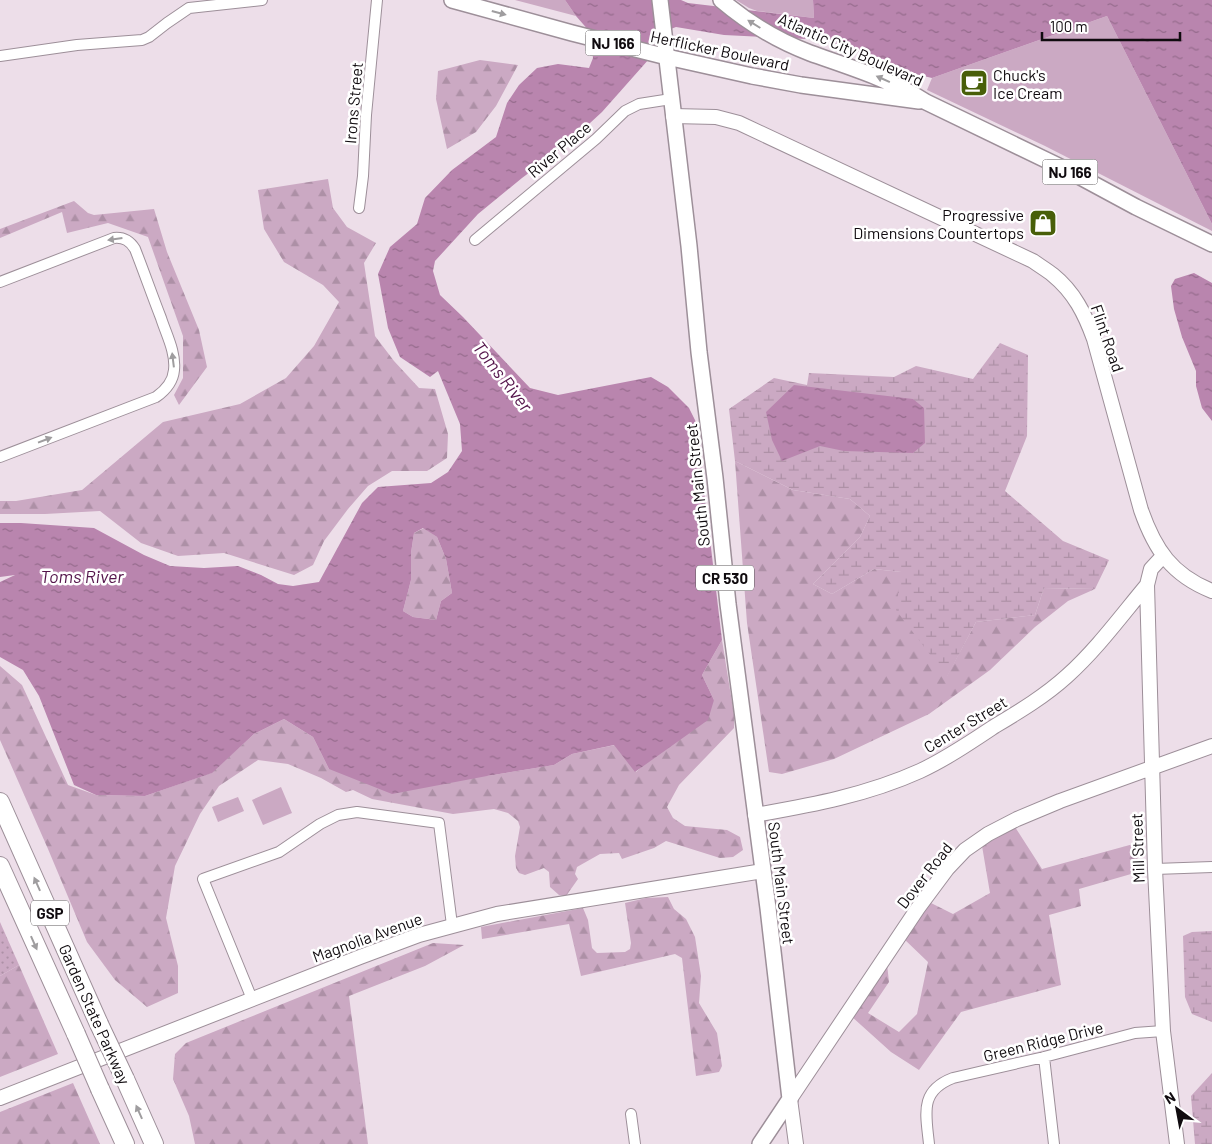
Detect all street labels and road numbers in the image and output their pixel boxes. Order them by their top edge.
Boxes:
street label: Atlantic City Boulevard [775,8,927,90]
street label: Herflicker Boulevard [649,26,791,74]
road number: NJ 166 [586,30,640,56]
street label: Irons Street [340,61,366,145]
street label: River Place [523,117,595,181]
road number: NJ 166 [1042,160,1098,184]
street label: Flint Road [1088,302,1128,374]
street label: South Main Street [681,423,713,547]
road number: CR 530 [696,566,754,590]
street label: Center Street [920,692,1010,756]
street label: Mill Street [1126,813,1148,883]
street label: South Main Street [765,821,799,945]
street label: Dover Road [892,838,956,912]
road number: GSP [31,900,69,926]
street label: Magnolia Avenue [310,908,424,966]
street label: Garden State Parkway [55,941,135,1088]
street label: Green Ridge Drive [981,1017,1105,1065]

